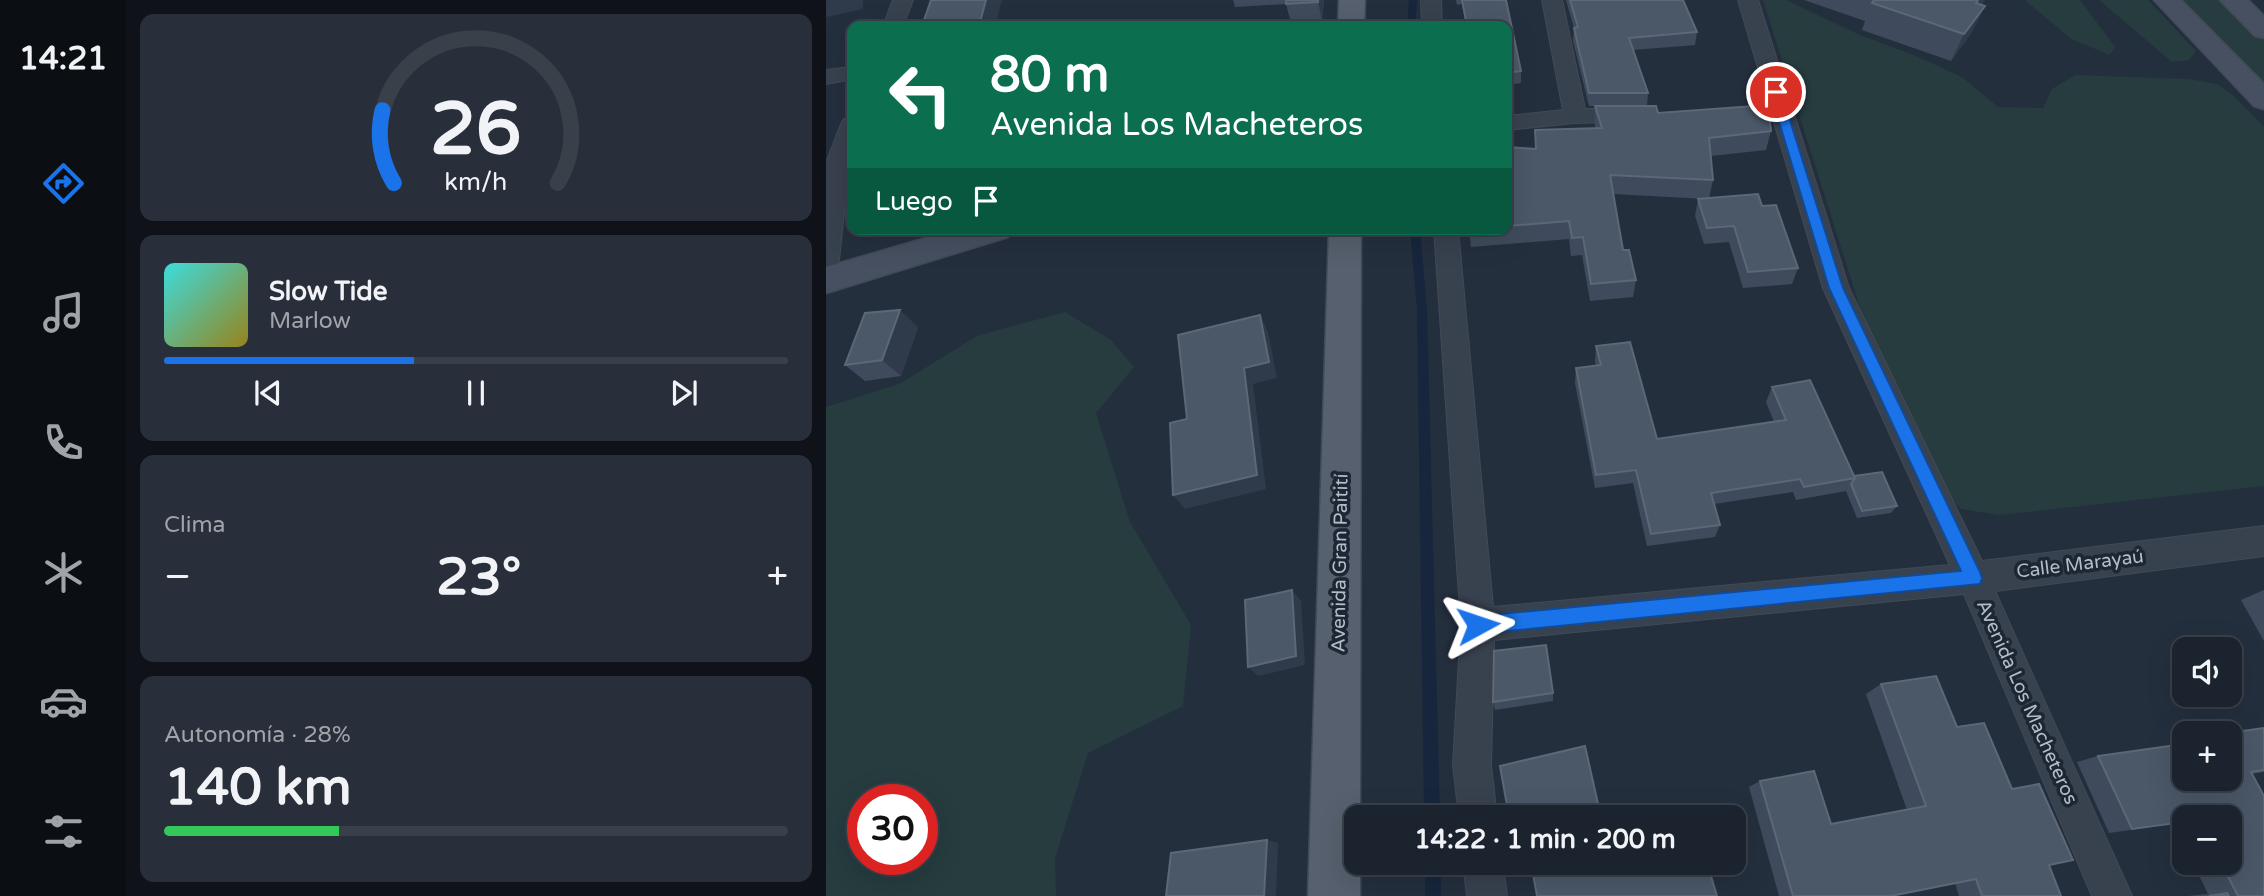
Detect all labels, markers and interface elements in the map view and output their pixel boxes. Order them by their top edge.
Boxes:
text: 14:21 [19,40,107,78]
text: 80 m [990,46,1109,105]
icon: left [875,49,966,140]
pin [1746,62,1806,122]
icon: arrive [1757,73,1795,111]
text: 26 [430,87,522,175]
text: Avenida Los Macheteros [990,106,1363,144]
icon: directions [39,159,88,208]
text: km/h [445,167,507,197]
icon: arrive [967,182,1005,220]
text: Luego [875,186,953,217]
text: Slow Tide [269,276,387,307]
icon: music [39,288,88,337]
text: Marlow [269,307,351,335]
icon: previous [249,374,287,412]
icon: pause [457,374,495,412]
icon: next [665,374,703,412]
icon: phone [39,418,88,467]
street label: Avenida Gran Paitití [1327,473,1353,652]
text: Clima [164,511,225,539]
street label: Calle Marayaú [2015,545,2145,583]
text: 23° [436,546,521,609]
icon: climate [39,548,88,597]
text: − [164,554,191,600]
text: + [767,554,788,600]
position arrow [1441,588,1515,662]
street label: Avenida Los Macheteros [1972,596,2082,808]
map controls [2172,637,2242,875]
button: sound [2172,637,2242,707]
icon: car [39,677,88,726]
text: Autonomía · 28% [164,721,351,749]
button: + [2172,721,2242,791]
text: 140 km [164,756,352,819]
speed limit sign: 30 [847,784,938,875]
button: − [2172,805,2242,875]
icon: filters [39,807,88,856]
text: 14:22 · 1 min · 200 m [1414,824,1676,855]

